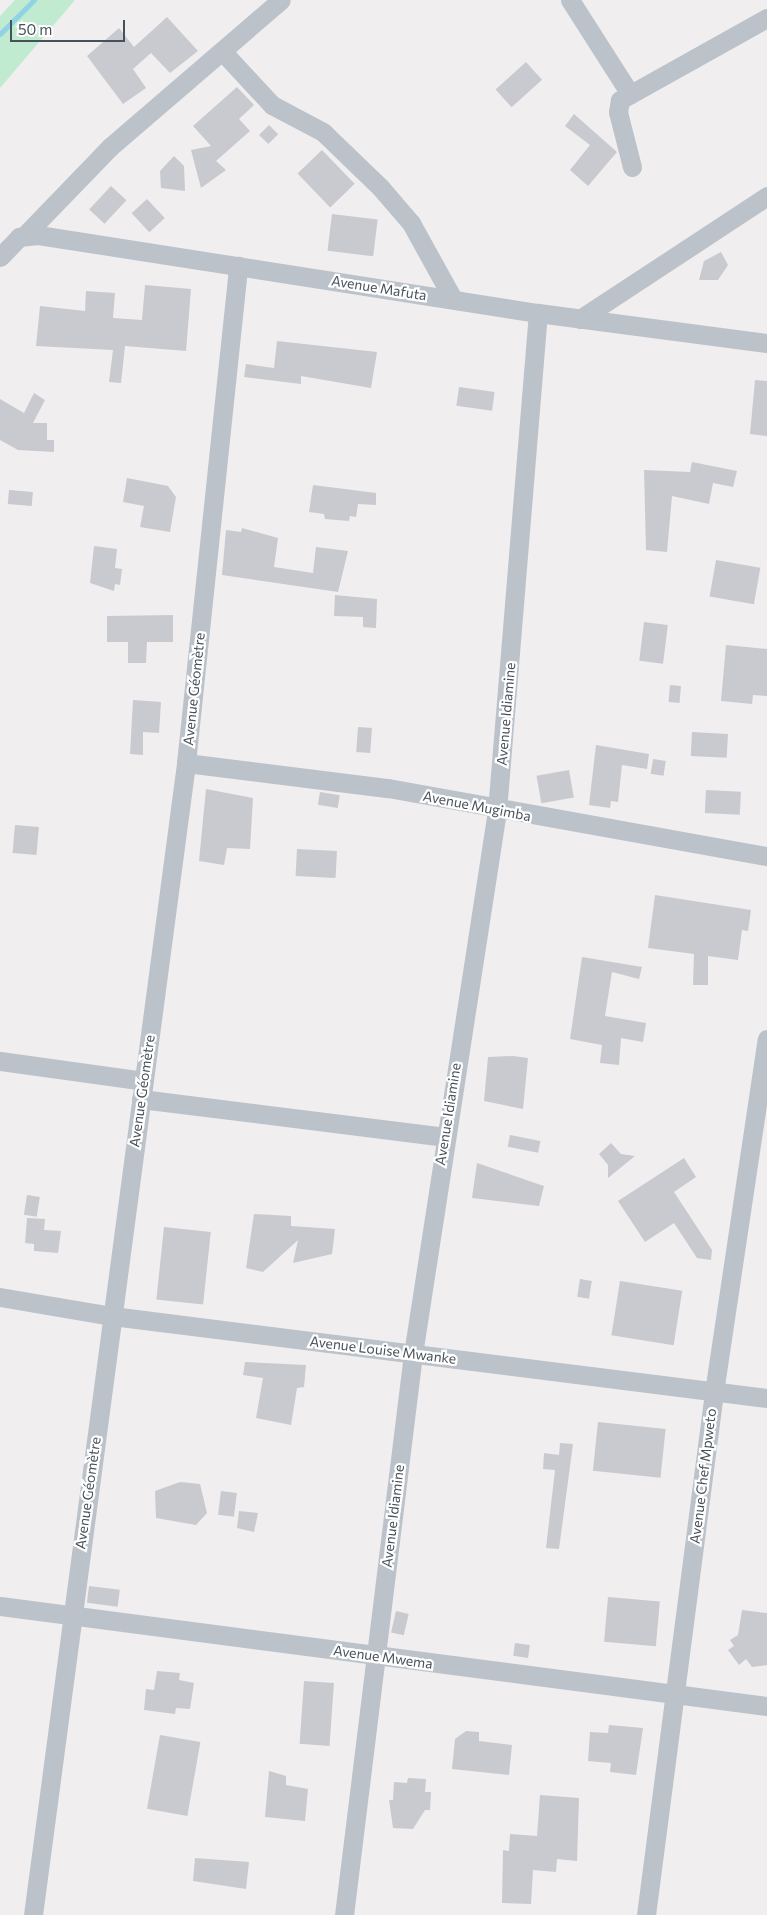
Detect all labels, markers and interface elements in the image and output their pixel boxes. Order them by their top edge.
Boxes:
scale bar [12,10,128,42]
text: 50 m [18,20,52,38]
street label: Avenue Mafuta [330,272,428,304]
street label: Avenue Géomètre [180,632,208,746]
street label: Avenue Idiamine [493,662,519,766]
street label: Avenue Mugimba [422,787,532,825]
street label: Avenue Géomètre [126,1034,158,1148]
street label: Avenue Idiamine [432,1062,464,1166]
street label: Avenue Louise Mwanke [309,1333,457,1367]
street label: Avenue Chef Mpweto [686,1407,720,1545]
street label: Avenue Géomètre [72,1436,104,1550]
street label: Avenue Idiamine [378,1464,408,1568]
street label: Avenue Mwema [332,1642,434,1672]

